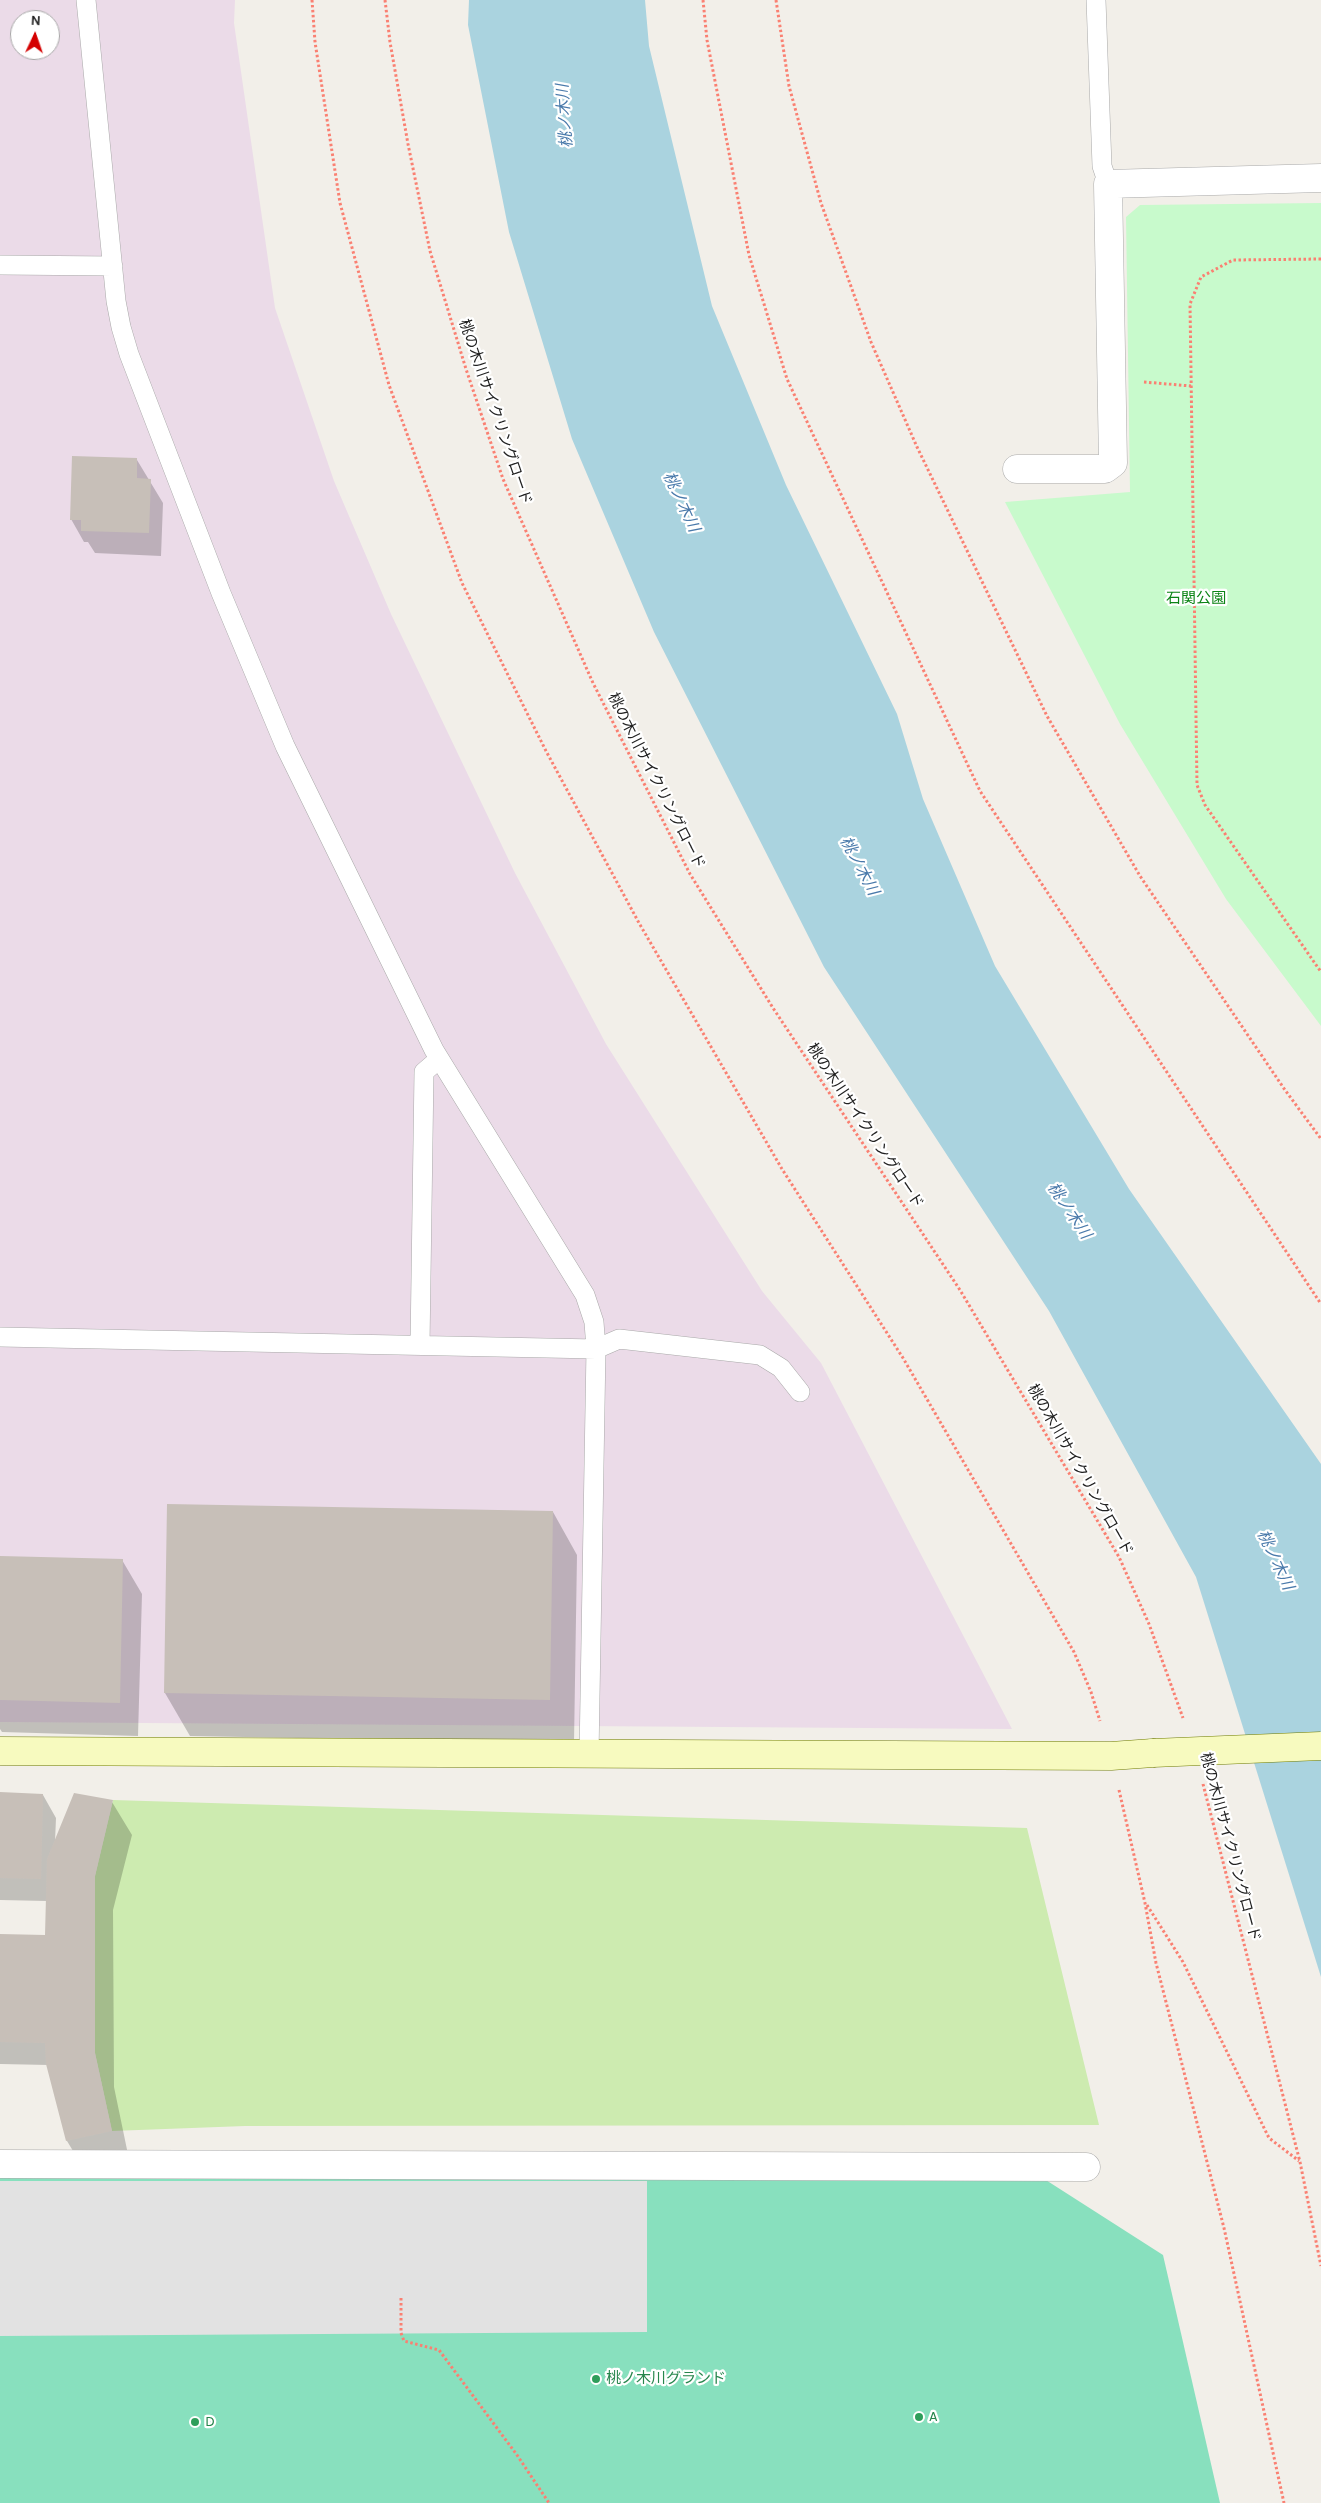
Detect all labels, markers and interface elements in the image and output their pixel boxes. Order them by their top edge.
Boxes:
north arrow [10,10,60,60]
text: N [30,12,41,29]
water label: 桃ノ木川 [553,83,577,149]
street label: 桃の木川サイクリングロード [455,317,535,507]
water label: 桃ノ木川 [659,469,703,535]
park label: 石関公園 [1166,590,1226,608]
street label: 桃の木川サイクリングロード [604,690,708,872]
water label: 桃ノ木川 [836,833,882,899]
street label: 桃の木川サイクリングロード [803,1040,927,1212]
water label: 桃ノ木川 [1043,1179,1095,1243]
street label: 桃の木川サイクリングロード [1023,1381,1137,1559]
water label: 桃ノ木川 [1253,1527,1297,1593]
street label: 桃の木川サイクリングロード [1196,1750,1264,1944]
place label: 桃ノ木川グランド [606,2370,726,2388]
marker: 桃ノ木川グランド [590,2373,602,2385]
place label: A [929,2408,938,2426]
marker: A [913,2411,925,2423]
place label: D [205,2413,215,2431]
marker: D [189,2416,201,2428]

